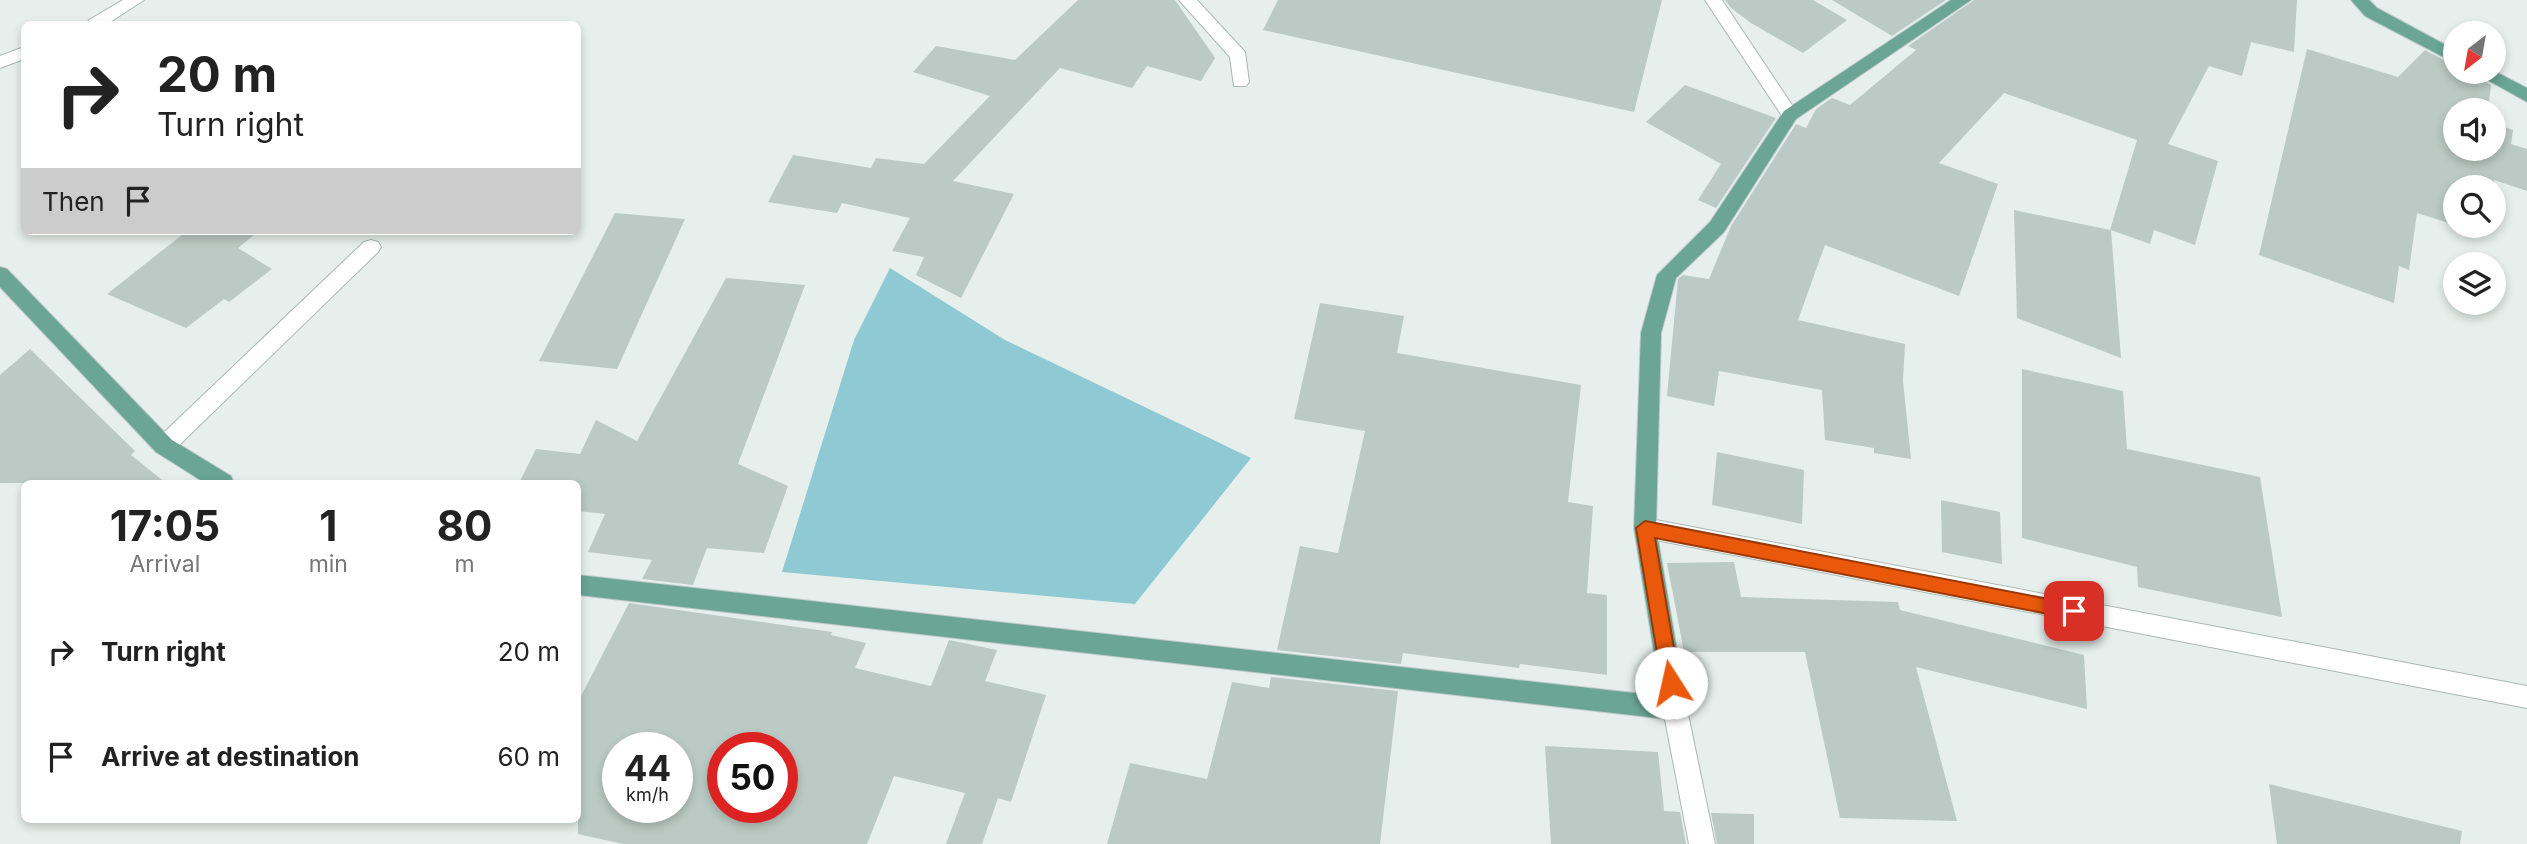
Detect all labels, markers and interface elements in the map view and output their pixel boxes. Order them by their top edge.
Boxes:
north arrow [2443,21,2506,84]
map controls [2443,21,2506,315]
text: 20 m [157,45,277,104]
icon: right [42,49,133,140]
button: sound [2443,98,2506,161]
text: Turn right [157,105,304,144]
button: search [2443,175,2506,238]
icon: arrive [119,182,157,220]
text: Then [42,186,105,217]
button: layers [2443,252,2506,315]
text: 17:05 [110,500,220,551]
text: 1 [319,500,337,551]
text: 80 [437,500,492,551]
text: Arrival [129,550,200,578]
text: min [309,550,348,578]
text: m [454,550,475,578]
pin [2044,581,2104,641]
icon: arrive [2055,592,2093,630]
icon: right [42,633,80,671]
text: Turn right [101,636,226,667]
text: 20 m [498,636,560,667]
position arrow [1634,646,1708,720]
speed limit sign: 50 [707,732,798,823]
icon: arrive [42,738,80,776]
text: Arrive at destination [101,741,360,772]
text: 60 m [497,741,560,772]
text: 44 [624,747,671,789]
text: km/h [626,784,669,805]

